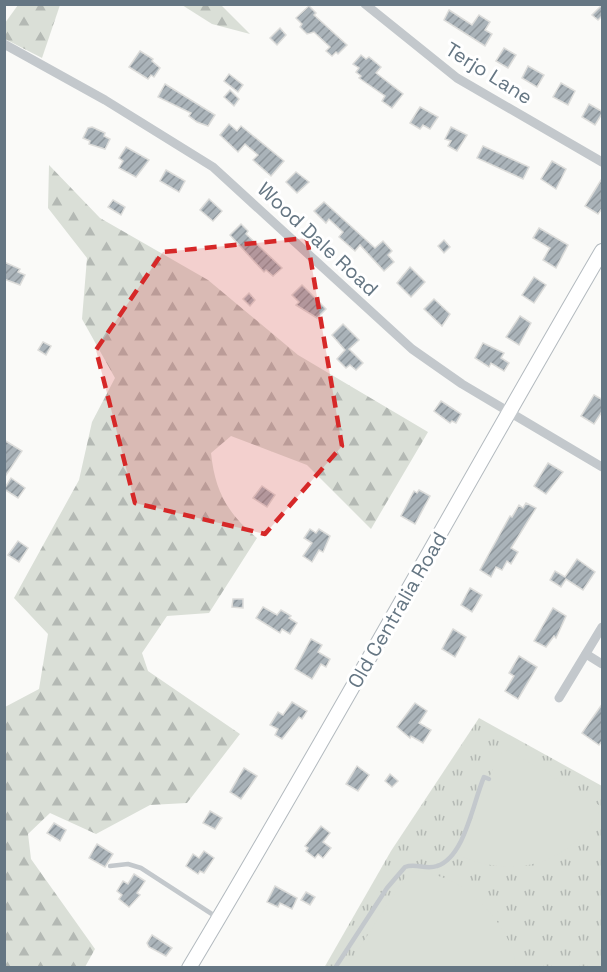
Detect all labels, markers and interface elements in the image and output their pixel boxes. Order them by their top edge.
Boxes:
street label: Terjo Lane [441,36,537,110]
street label: Wood Dale Road [252,176,384,302]
street label: Old Centralia Road [342,527,452,693]

